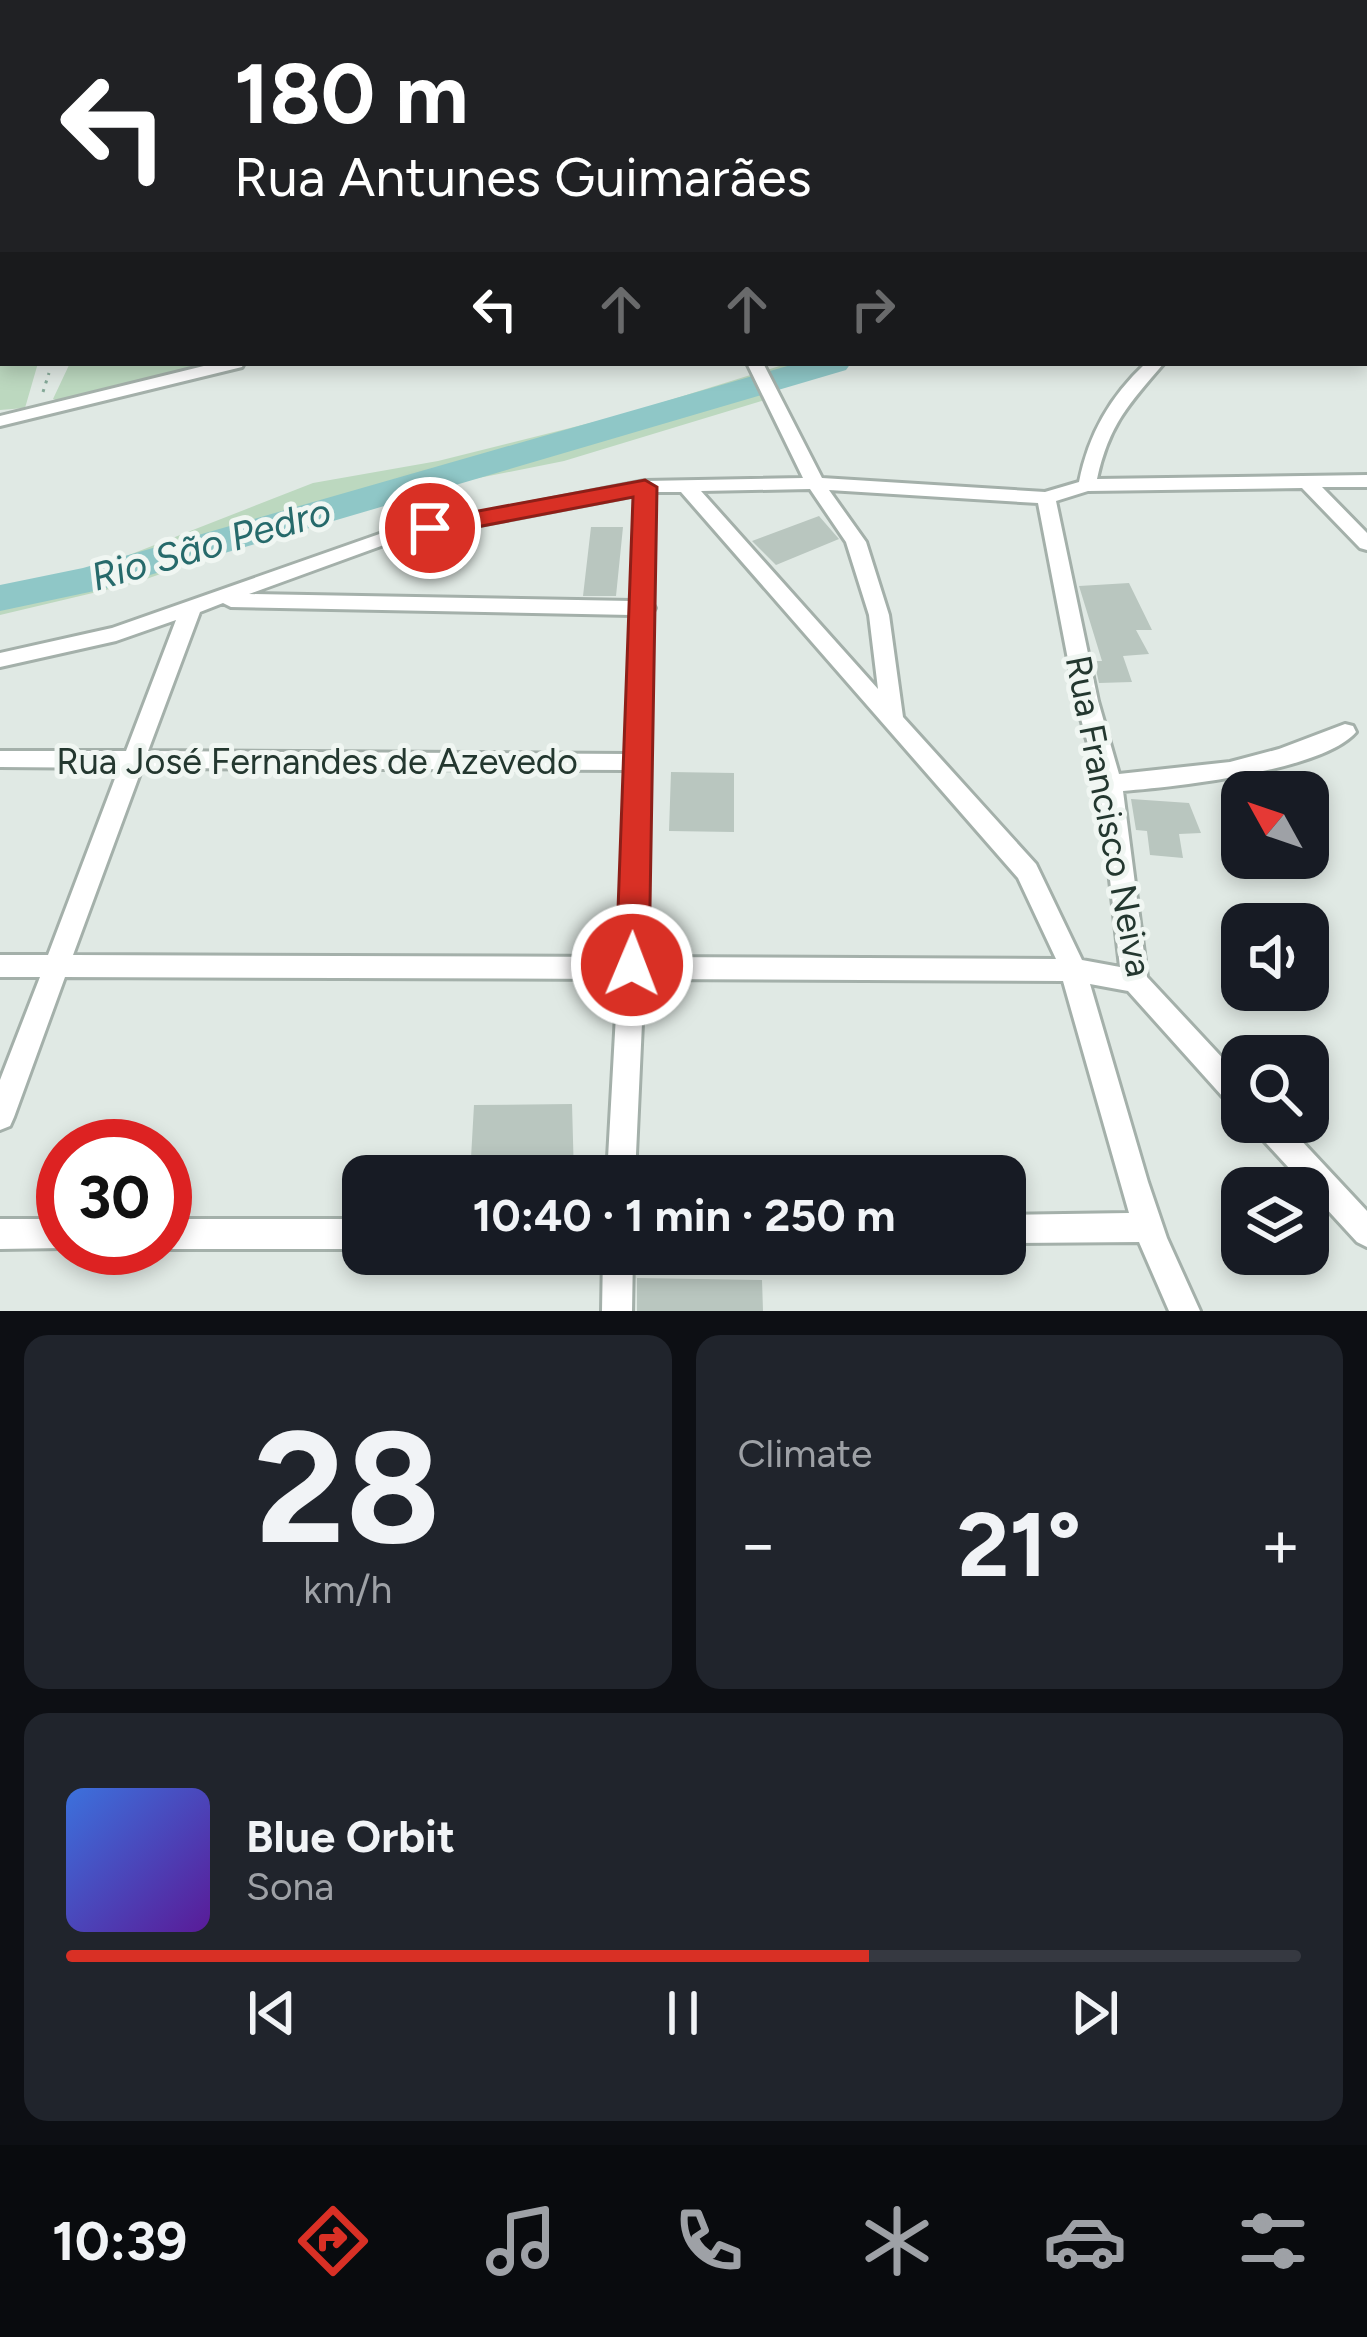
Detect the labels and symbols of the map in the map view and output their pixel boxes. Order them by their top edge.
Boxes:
pin [379,477,481,579]
water label: Rio São Pedro [86,487,336,601]
street label: Rua Francisco Neiva [1057,652,1161,980]
street label: Rua José Fernandes de Azevedo [56,740,578,783]
north arrow [1221,771,1329,879]
position arrow [569,902,695,1028]
speed limit sign: 30 [36,1119,192,1275]

